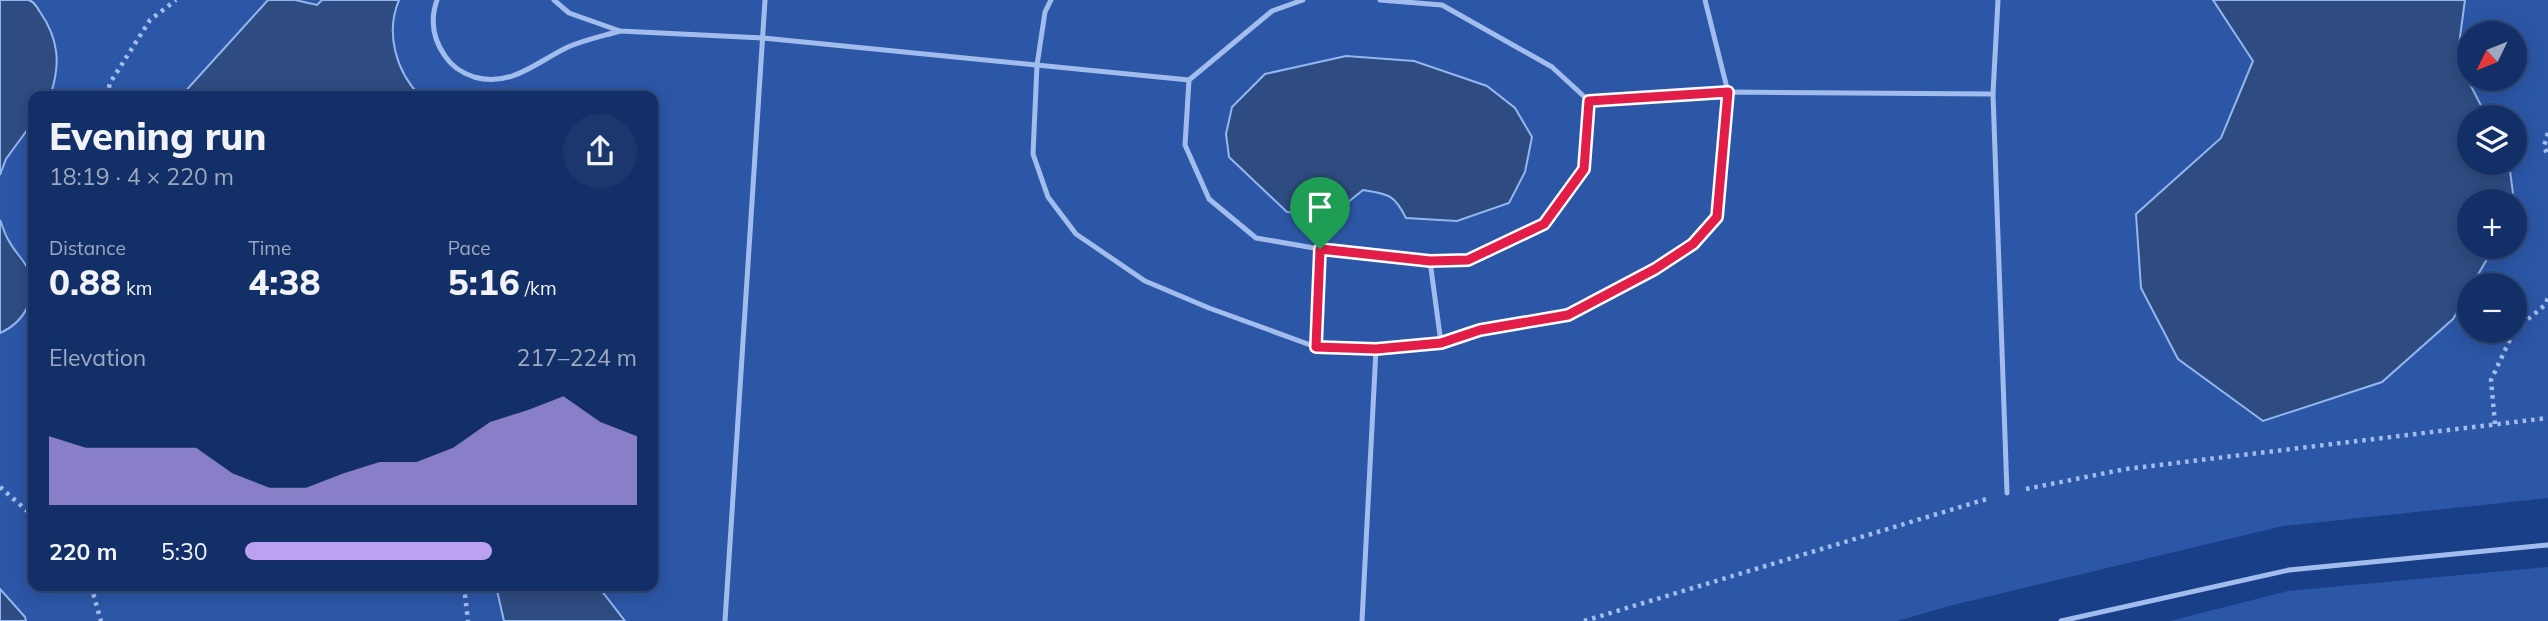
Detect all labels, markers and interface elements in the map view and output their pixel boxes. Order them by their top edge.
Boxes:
north arrow [2457,21,2527,91]
map controls [2457,21,2527,343]
button: layers [2457,105,2527,175]
text: Evening run [49,112,267,160]
button: share [563,114,637,188]
text: 18:19 · 4 × 220 m [49,162,234,191]
pin [1290,177,1350,249]
icon: arrive [1301,188,1339,226]
button: + [2457,189,2527,259]
text: Distance [49,236,126,260]
text: Time [248,236,291,260]
text: Pace [448,236,491,260]
text: 0.88 [49,260,121,304]
text: 4:38 [248,260,320,304]
text: 5:16 [448,260,520,304]
button: − [2457,273,2527,343]
text: km [121,276,153,300]
text: /km [520,276,557,300]
text: Elevation [49,343,146,372]
text: 217–224 m [516,343,637,372]
text: 220 m [49,537,117,566]
text: 5:30 [161,537,208,566]

